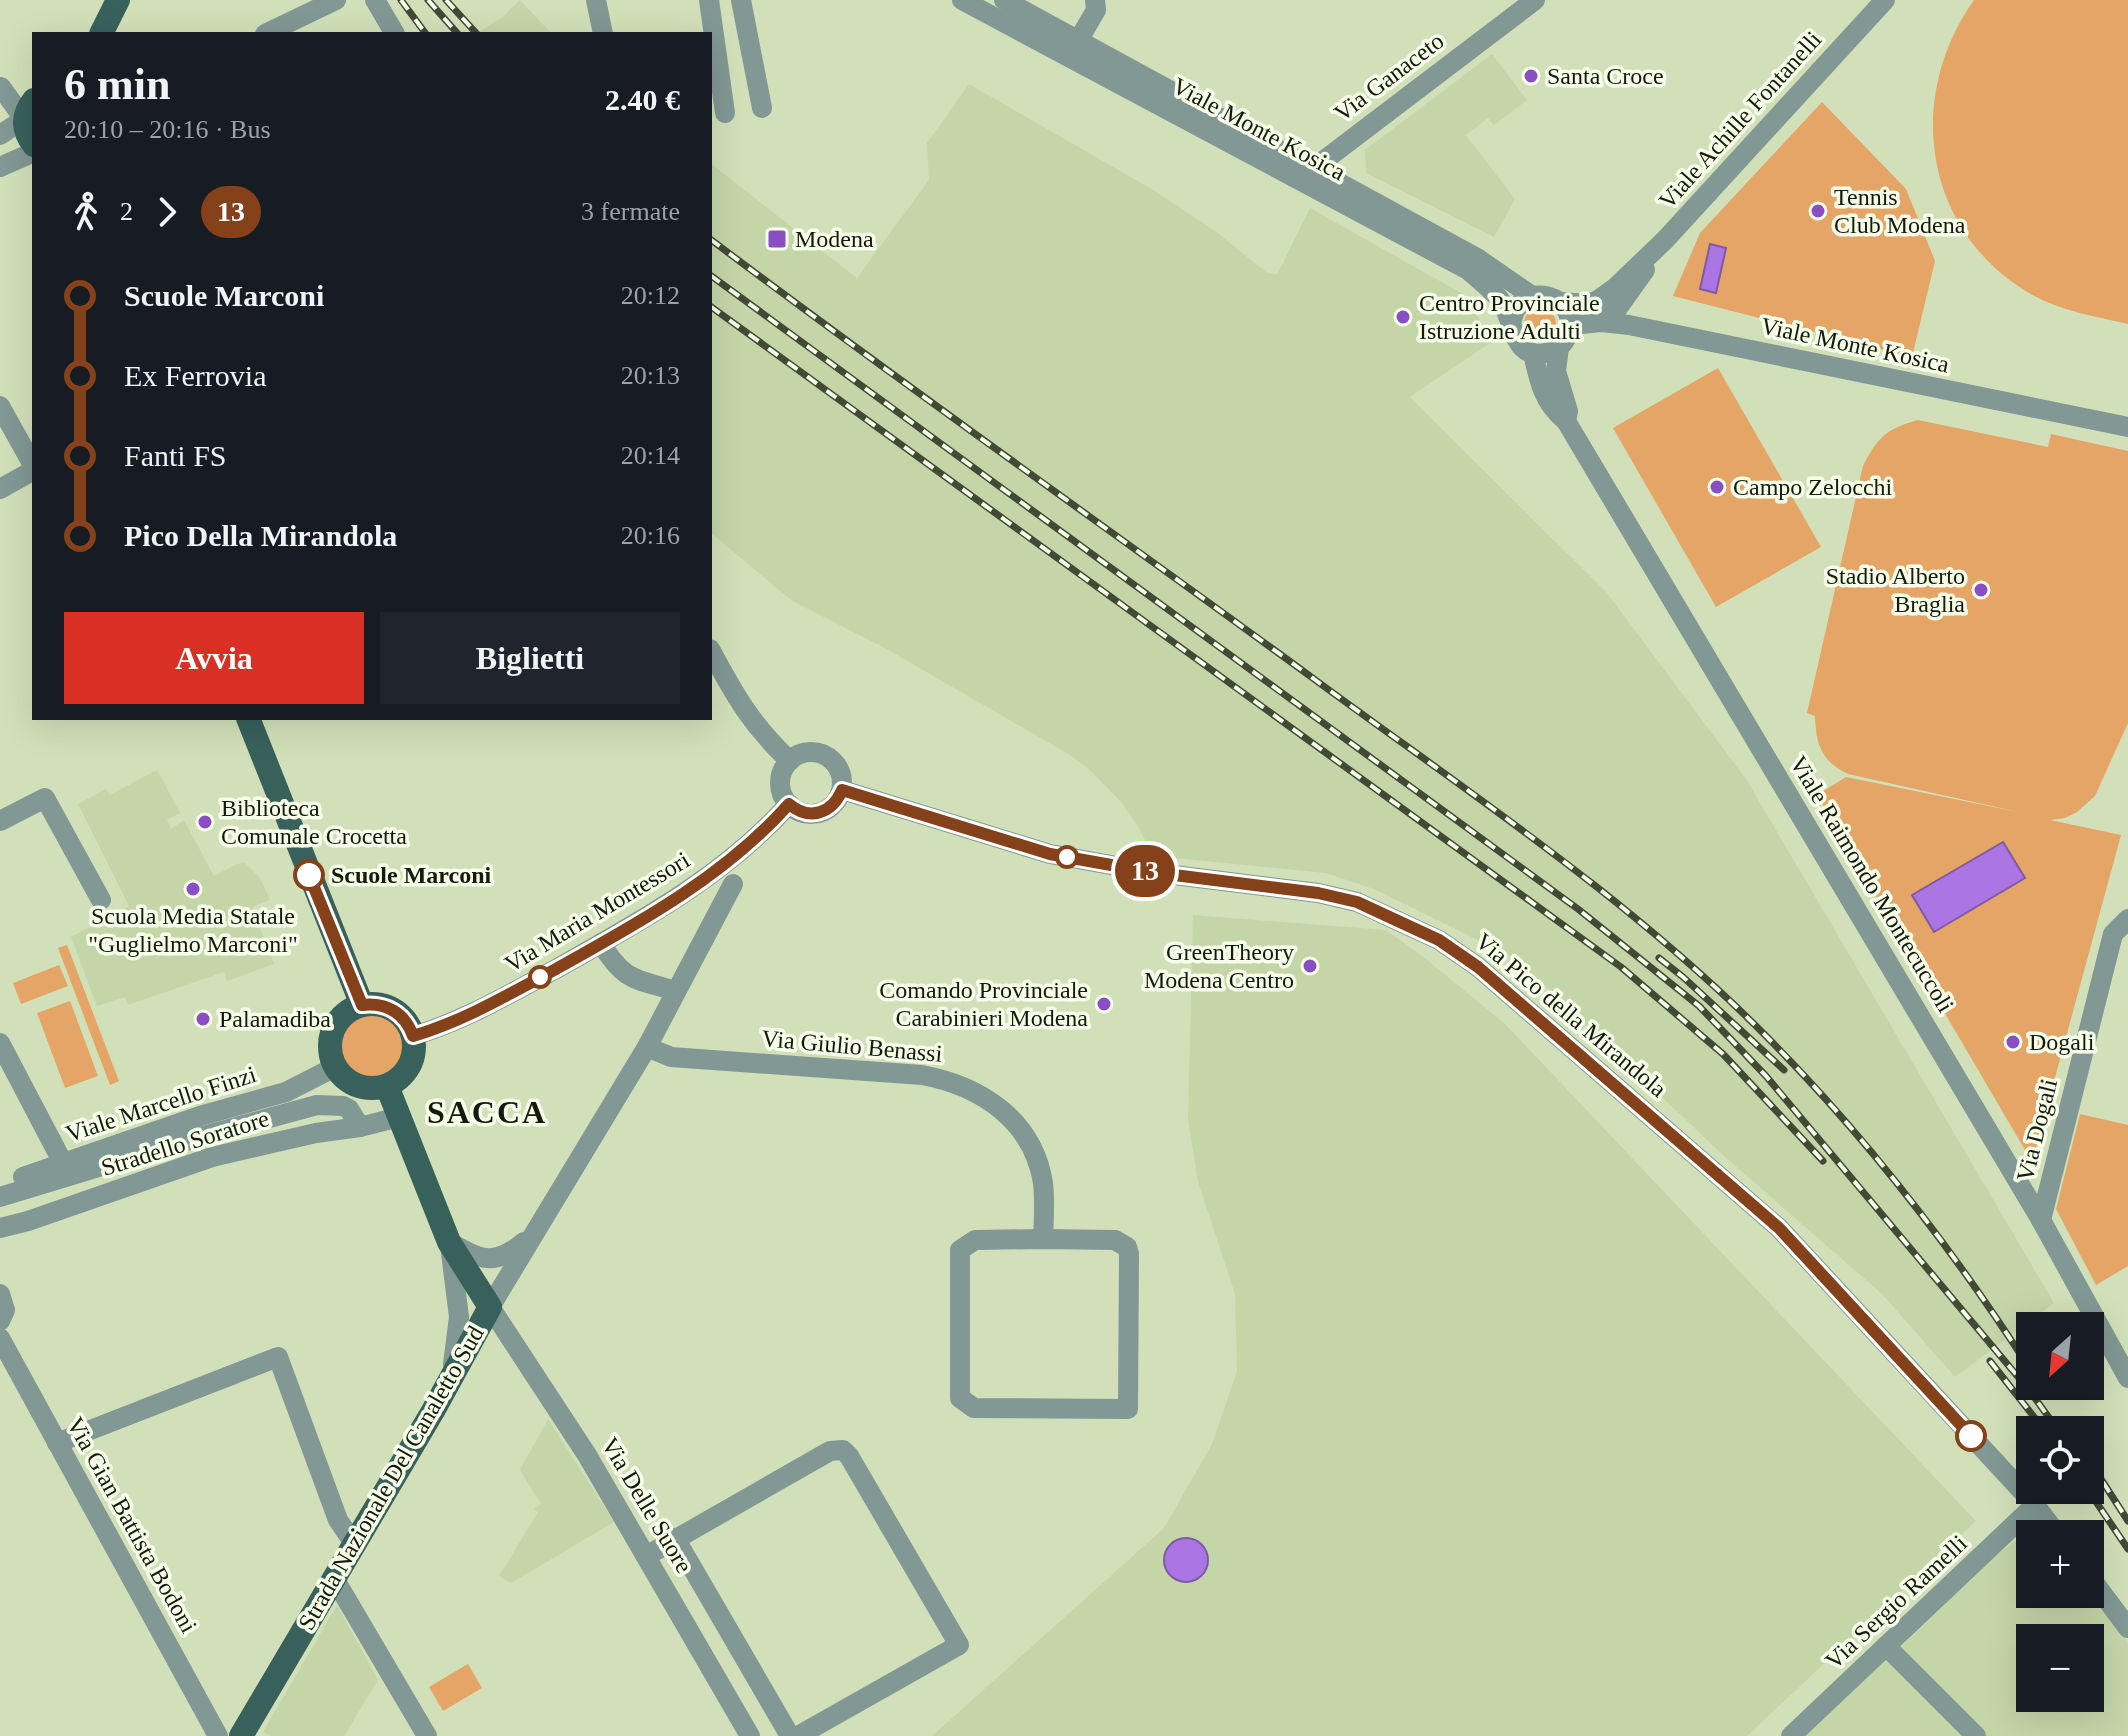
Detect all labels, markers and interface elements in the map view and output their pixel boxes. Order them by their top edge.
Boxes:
street label: Viale Achille Fontanelli [1654,26,1827,214]
street label: Via Ganaceto [1329,28,1449,126]
text: 6 min [64,60,170,109]
place label: Santa Croce [1547,63,1664,89]
marker: Santa Croce [1522,67,1540,85]
street label: Viale Monte Kosica [1168,72,1350,186]
text: 2.40 € [605,83,680,116]
text: 20:10 – 20:16 · Bus [64,115,271,144]
place label: Tennis Club Modena [1834,184,1966,238]
icon: walk [64,190,108,234]
icon: forward [145,190,189,234]
text: 13 [217,196,245,227]
text: 2 [120,197,133,226]
text: 3 fermate [581,197,680,226]
marker: Tennis Club Modena [1809,202,1827,220]
place label: Modena [795,226,874,252]
marker: Modena [766,228,788,250]
text: Scuole Marconi [124,279,324,312]
text: 20:12 [621,281,680,310]
place label: Centro Provinciale Istruzione Adulti [1419,290,1600,344]
marker: Centro Provinciale Istruzione Adulti [1394,308,1412,326]
street label: Viale Monte Kosica [1758,312,1952,378]
text: Ex Ferrovia [124,359,266,392]
text: 20:13 [621,361,680,390]
text: Fanti FS [124,439,227,472]
text: 20:14 [621,441,680,470]
place label: Campo Zelocchi [1733,474,1893,500]
marker: Campo Zelocchi [1708,478,1726,496]
text: Pico Della Mirandola [124,519,397,552]
text: 20:16 [621,521,680,550]
place label: Stadio Alberto Braglia [1826,563,1965,617]
marker: Stadio Alberto Braglia [1972,581,1990,599]
button: Avvia [64,612,364,704]
button: Biglietti [380,612,680,704]
street label: Viale Raimondo Montecuccoli [1785,751,1959,1017]
place label: Biblioteca Comunale Crocetta [221,795,407,849]
marker: Biblioteca Comunale Crocetta [196,813,214,831]
line badge: 13 [1109,845,1181,897]
street label: Via Maria Montessori [500,846,694,977]
unlabelled marker [1056,846,1078,868]
text: 13 [1131,855,1159,886]
marker: Scuole Marconi [294,860,324,890]
place label: Scuole Marconi [331,862,492,888]
marker: Scuola Media Statale "Guglielmo Marconi" [184,880,202,898]
place label: Scuola Media Statale "Guglielmo Marconi" [88,903,298,957]
street label: Via Pico della Mirandola [1471,928,1672,1102]
place label: GreenTheory Modena Centro [1144,939,1294,993]
marker: GreenTheory Modena Centro [1301,957,1319,975]
unlabelled marker [529,966,551,988]
place label: Comando Provinciale Carabinieri Modena [879,977,1088,1031]
marker: Comando Provinciale Carabinieri Modena [1095,995,1113,1013]
place label: Palamadiba [219,1006,331,1032]
marker: Palamadiba [194,1010,212,1028]
street label: Via Giulio Benassi [761,1025,944,1067]
place label: Dogali [2029,1029,2095,1055]
marker: Dogali [2004,1033,2022,1051]
street label: Viale Marcello Finzi [63,1061,260,1147]
street label: Via Dogali [2012,1076,2062,1184]
district label: SACCA [427,1094,547,1130]
street label: Stradello Soratore [98,1105,272,1181]
north arrow [2016,1312,2104,1400]
map controls [2016,1312,2104,1712]
street label: Strada Nazionale Del Canaletto Sud [293,1321,489,1635]
street label: Via Gian Battista Bodoni [62,1413,202,1637]
button: locate [2016,1416,2104,1504]
unlabelled marker [1956,1421,1986,1451]
street label: Via Delle Suore [596,1433,698,1577]
button: + [2016,1520,2104,1608]
street label: Via Sergio Ramelli [1820,1530,1972,1674]
button: − [2016,1624,2104,1712]

